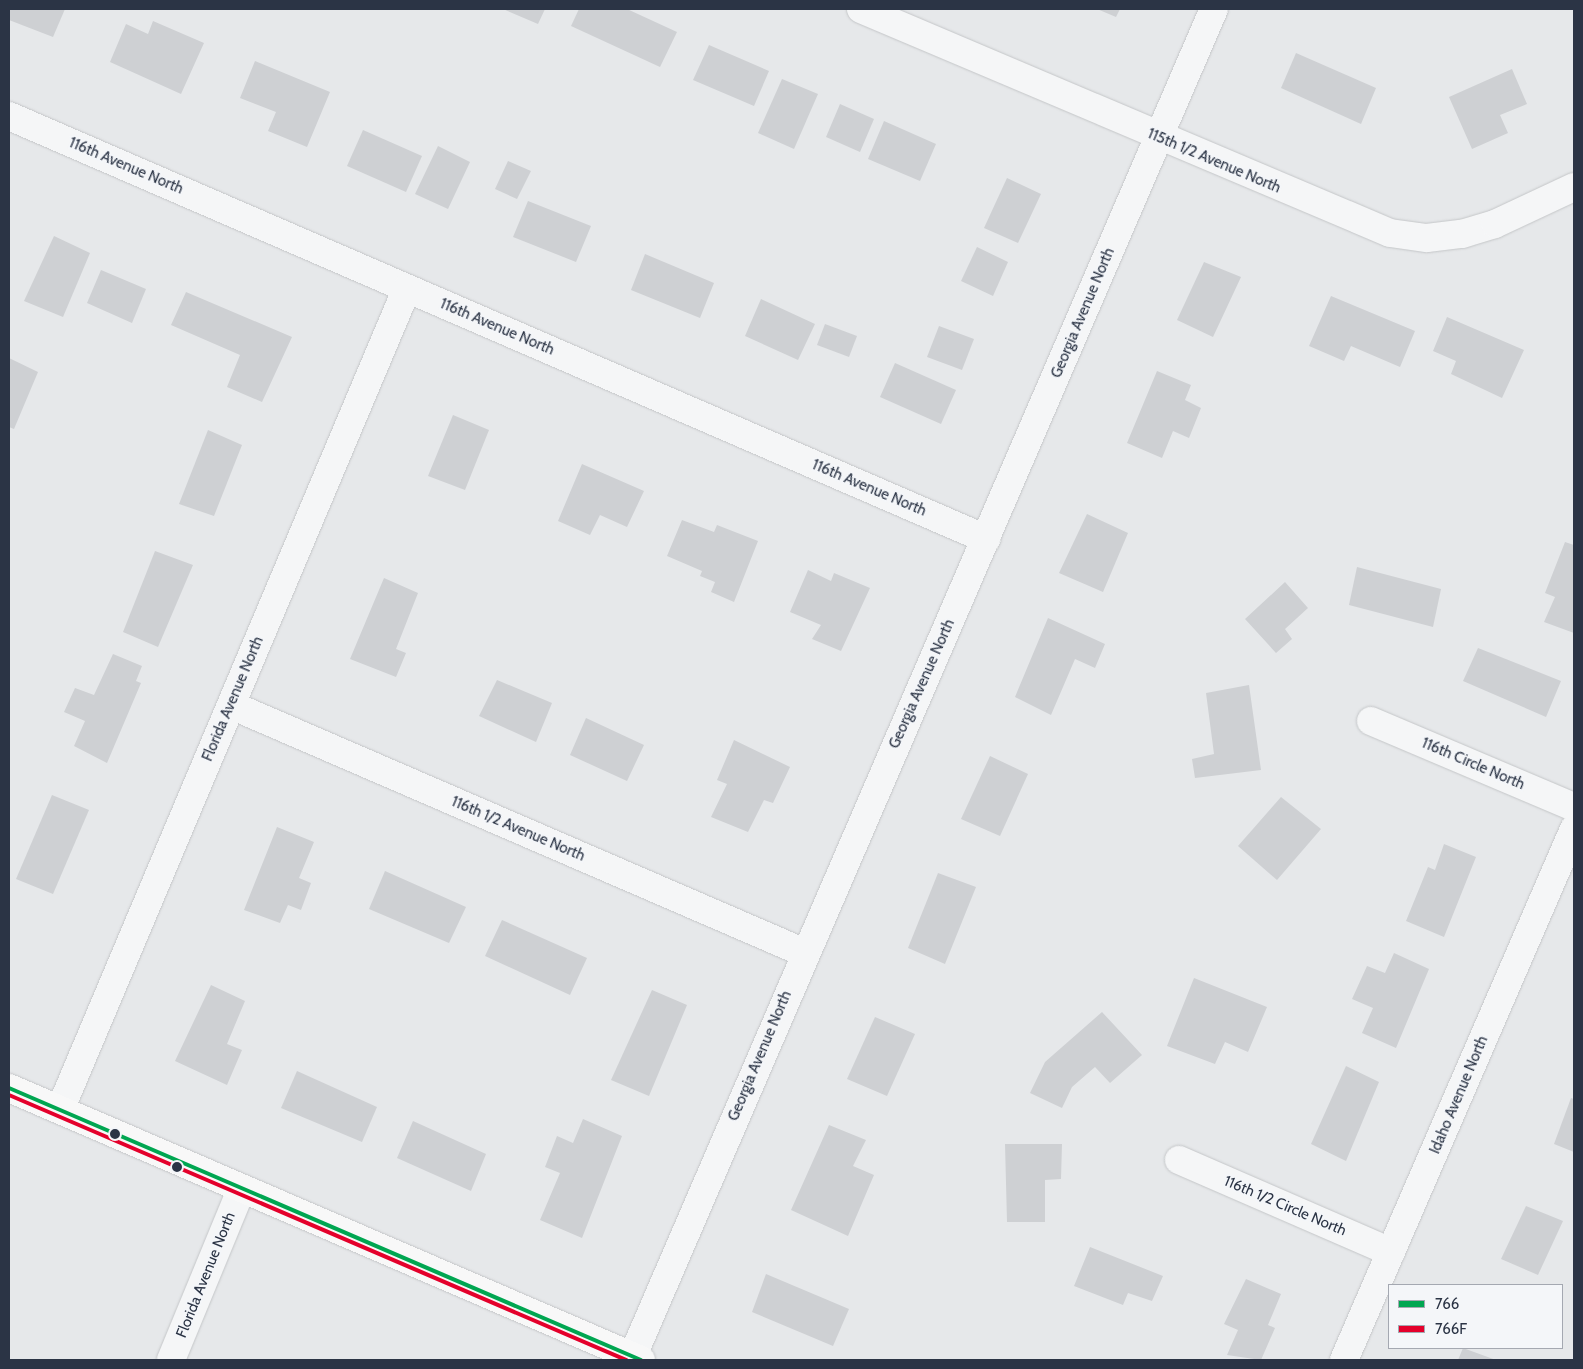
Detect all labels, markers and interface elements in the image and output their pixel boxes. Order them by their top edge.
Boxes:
street label: 115th 1/2 Avenue North [1145,125,1283,197]
street label: 116th Avenue North [66,134,186,198]
street label: Georgia Avenue North [1047,245,1119,381]
street label: 116th Avenue North [437,295,557,359]
street label: 116th Avenue North [809,456,929,520]
street label: Georgia Avenue North [885,617,959,751]
street label: Florida Avenue North [199,634,267,764]
street label: 116th Circle North [1419,734,1527,794]
street label: 116th 1/2 Avenue North [449,793,587,865]
street label: Georgia Avenue North [724,988,796,1124]
street label: Idaho Avenue North [1426,1033,1492,1157]
unlabelled marker [110,1129,120,1139]
unlabelled marker [172,1162,182,1172]
street label: 116th 1/2 Circle North [1221,1172,1349,1240]
street label: Florida Avenue North [173,1210,239,1340]
legend [1388,1284,1563,1349]
text: 766 [1435,1295,1459,1313]
text: 766F [1435,1320,1467,1338]

